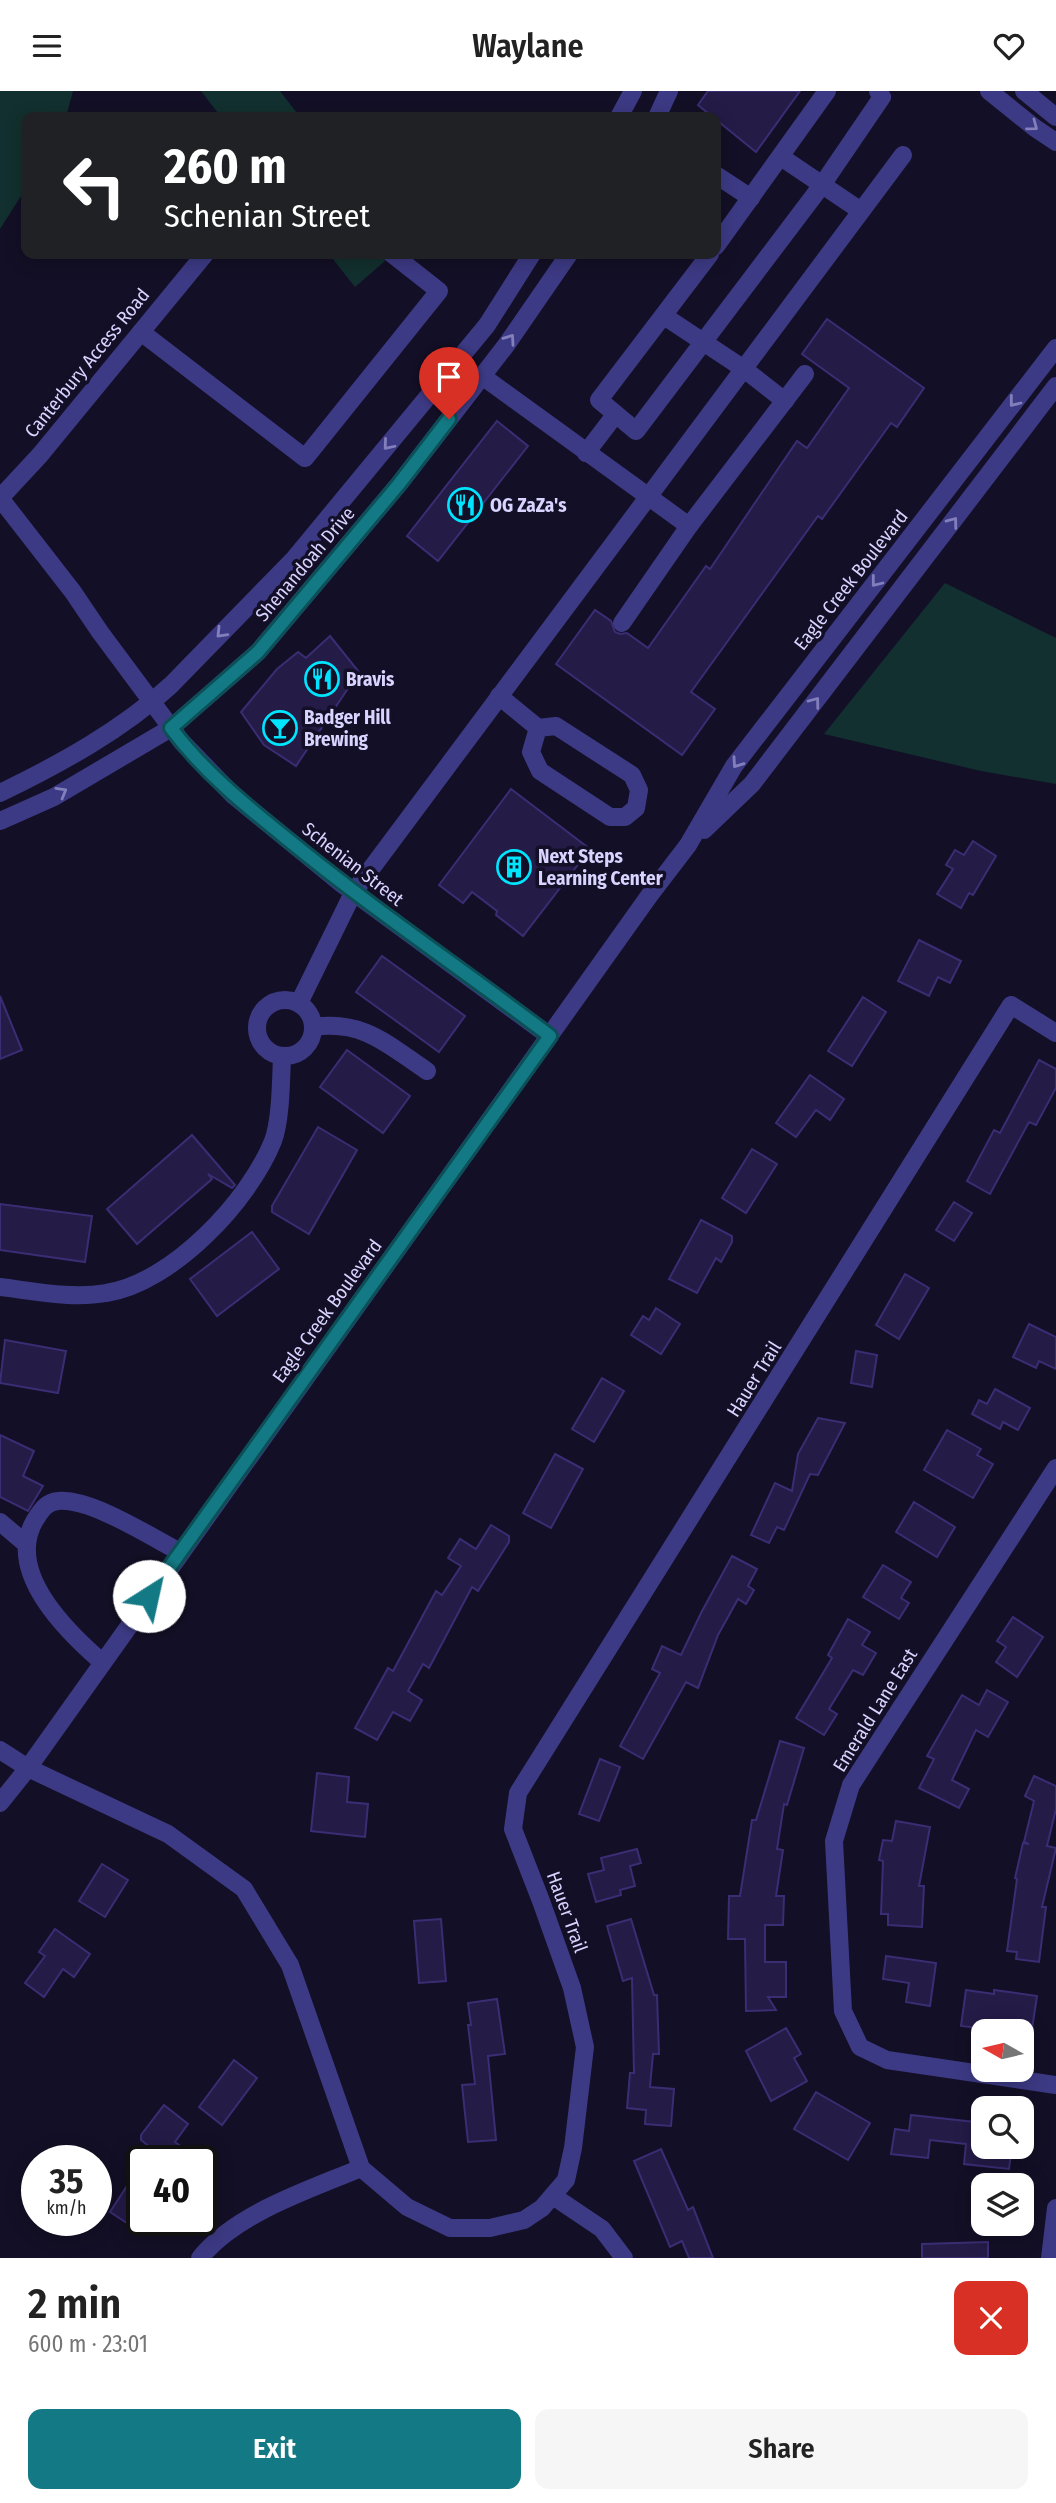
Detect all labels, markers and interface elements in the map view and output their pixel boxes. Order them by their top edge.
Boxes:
icon: menu [28,27,66,65]
text: Waylane [472,27,584,65]
icon: heart [990,27,1028,65]
one-way arrow [1026,118,1038,131]
text: 260 m [164,137,287,196]
icon: left [49,140,140,231]
text: Schenian Street [164,197,370,235]
street label: Canterbury Access Road [20,284,154,442]
one-way arrow [502,334,514,347]
pin [419,347,479,419]
icon: arrive [430,358,468,396]
one-way arrow [1010,394,1023,406]
one-way arrow [384,436,396,449]
restaurant icon: OG ZaZa's [446,486,484,524]
place label: OG ZaZa's [490,494,567,517]
street label: Shenandoah Drive [250,502,360,626]
street label: Eagle Creek Boulevard [789,505,913,655]
one-way arrow [945,517,958,530]
one-way arrow [871,574,884,587]
one-way arrow [217,625,230,638]
restaurant icon: Bravis [303,660,341,698]
place label: Bravis [346,668,395,691]
one-way arrow [806,698,819,710]
place label: Badger Hill Brewing [304,706,392,751]
bar icon: Badger Hill Brewing [261,709,299,747]
one-way arrow [733,755,745,768]
one-way arrow [54,787,67,800]
street label: Schenian Street [298,817,409,911]
place label: Next Steps Learning Center [538,845,664,890]
building icon: Next Steps Learning Center [495,848,533,886]
street label: Eagle Creek Boulevard [267,1235,387,1387]
street label: Hauer Trail [722,1337,786,1421]
position arrow [112,1559,186,1633]
street label: Emerald Lane East [828,1643,923,1776]
street label: Hauer Trail [542,1868,592,1956]
north arrow [971,2019,1034,2083]
map controls [971,2019,1034,2236]
button: search [971,2096,1034,2159]
speed limit sign: 40 [126,2145,217,2236]
text: 35 [50,2160,83,2202]
button: layers [971,2173,1034,2236]
text: km/h [46,2197,87,2219]
text: 2 min [28,2279,121,2329]
button: close [954,2281,1028,2355]
text: 600 m · 23:01 [28,2330,148,2358]
button: Exit [28,2409,521,2489]
button: Share [535,2409,1028,2489]

